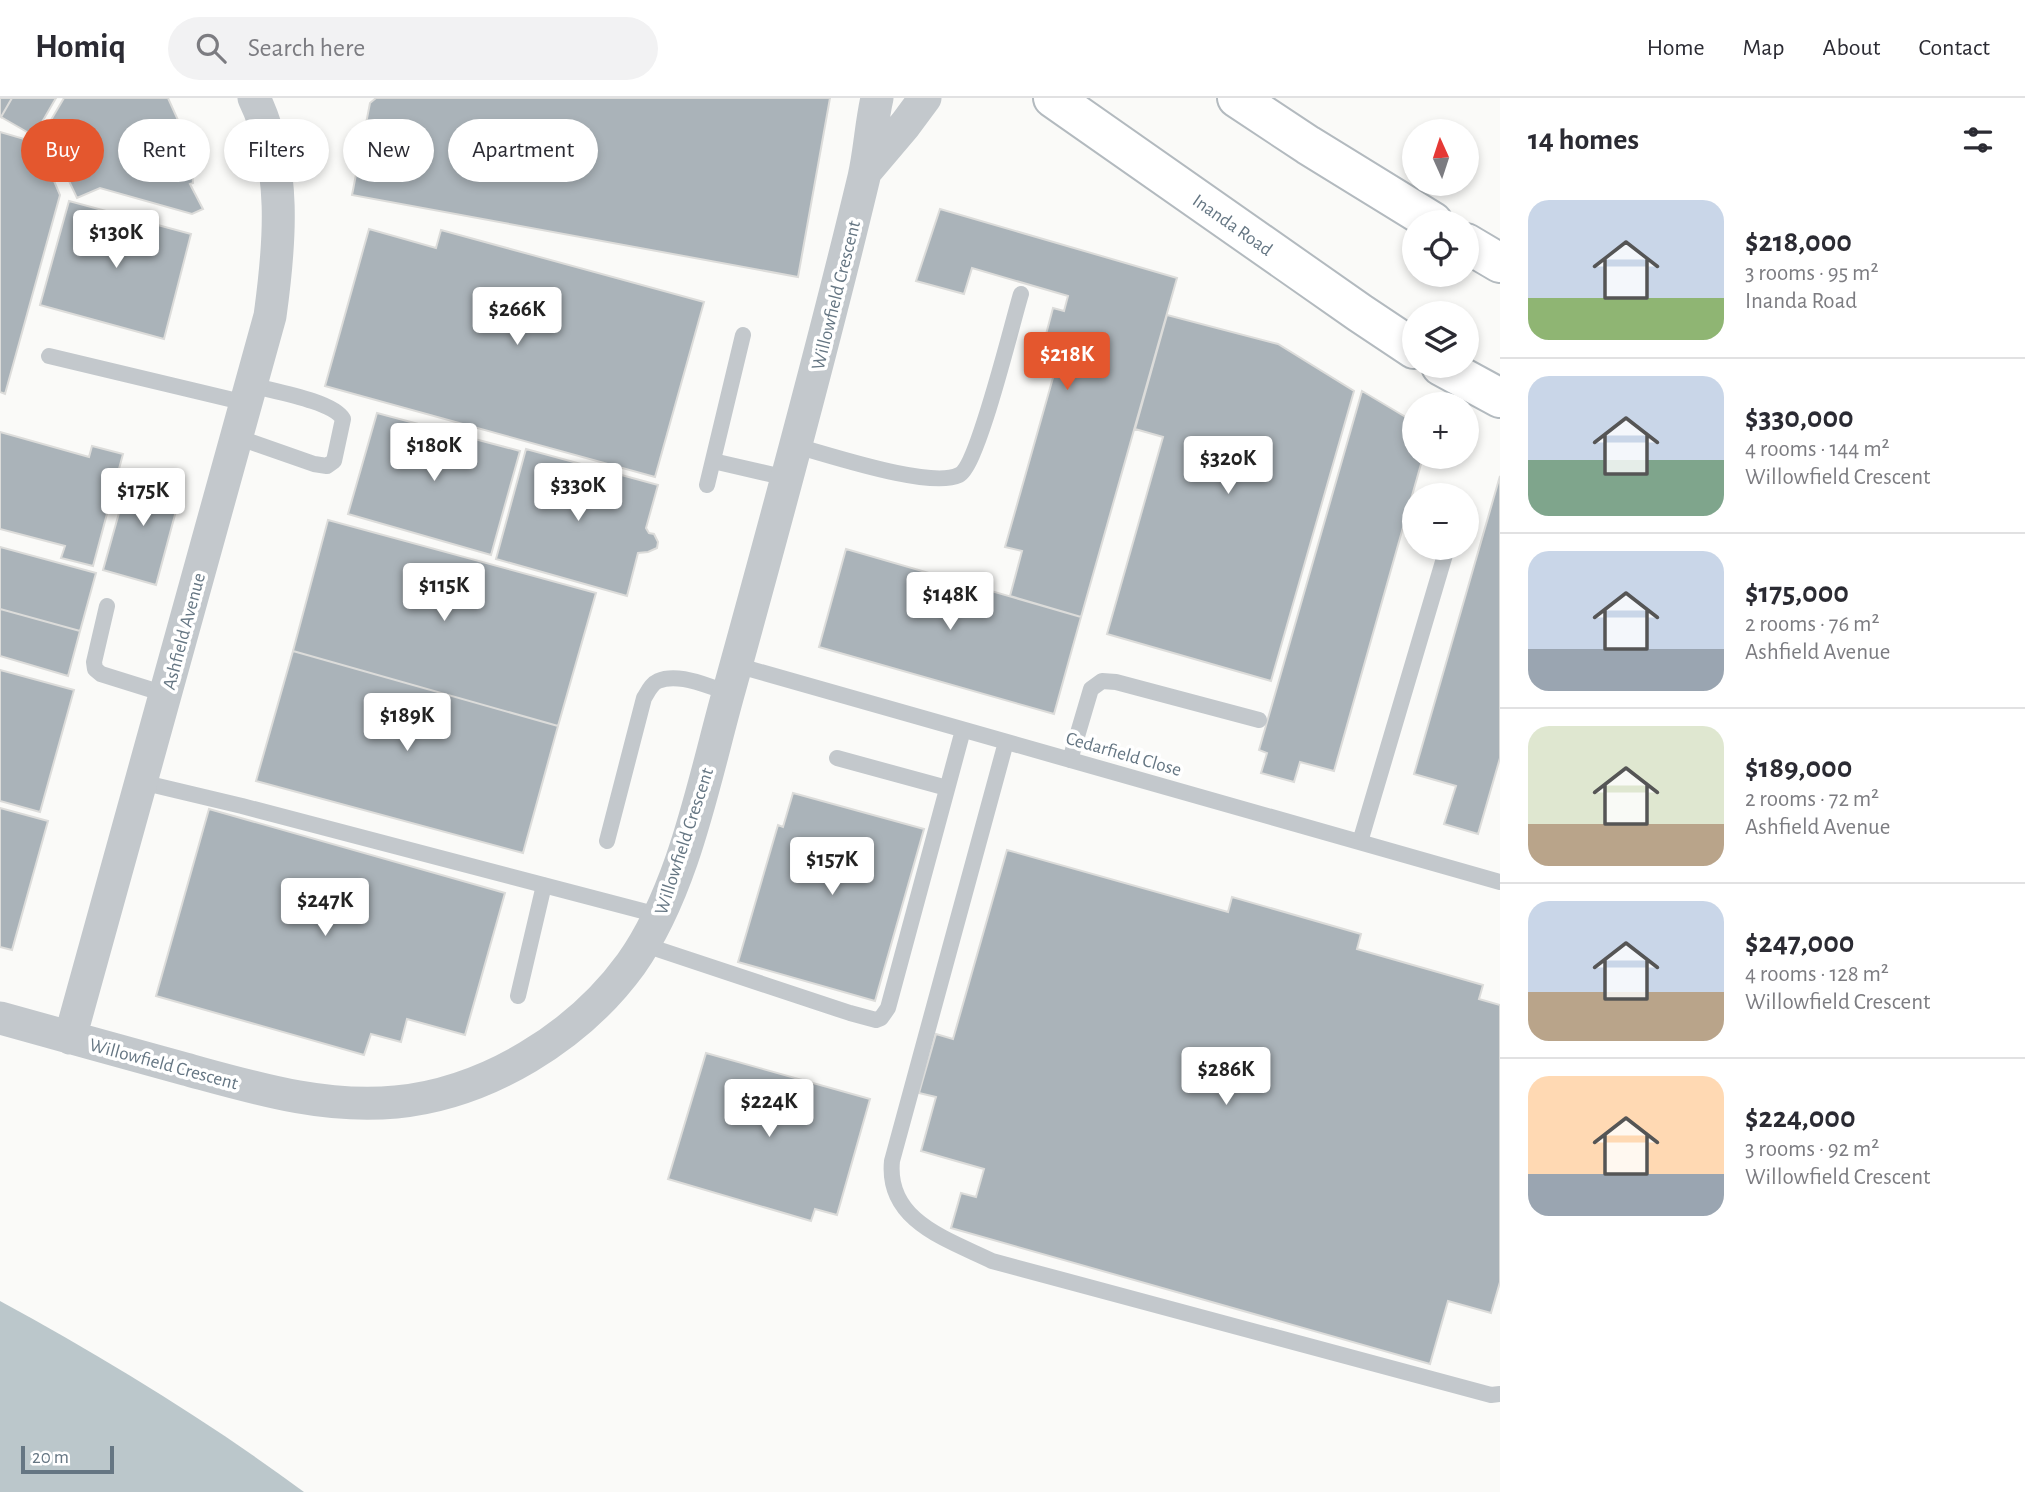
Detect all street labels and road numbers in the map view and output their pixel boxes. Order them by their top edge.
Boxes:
street label: Inanda Road [1189,191,1276,260]
street label: Willowfield Crescent [809,219,864,372]
street label: Ashfield Avenue [160,571,209,692]
street label: Cedarfield Close [1064,729,1184,780]
street label: Willowfield Crescent [652,766,717,917]
street label: Willowfield Crescent [87,1035,240,1093]

